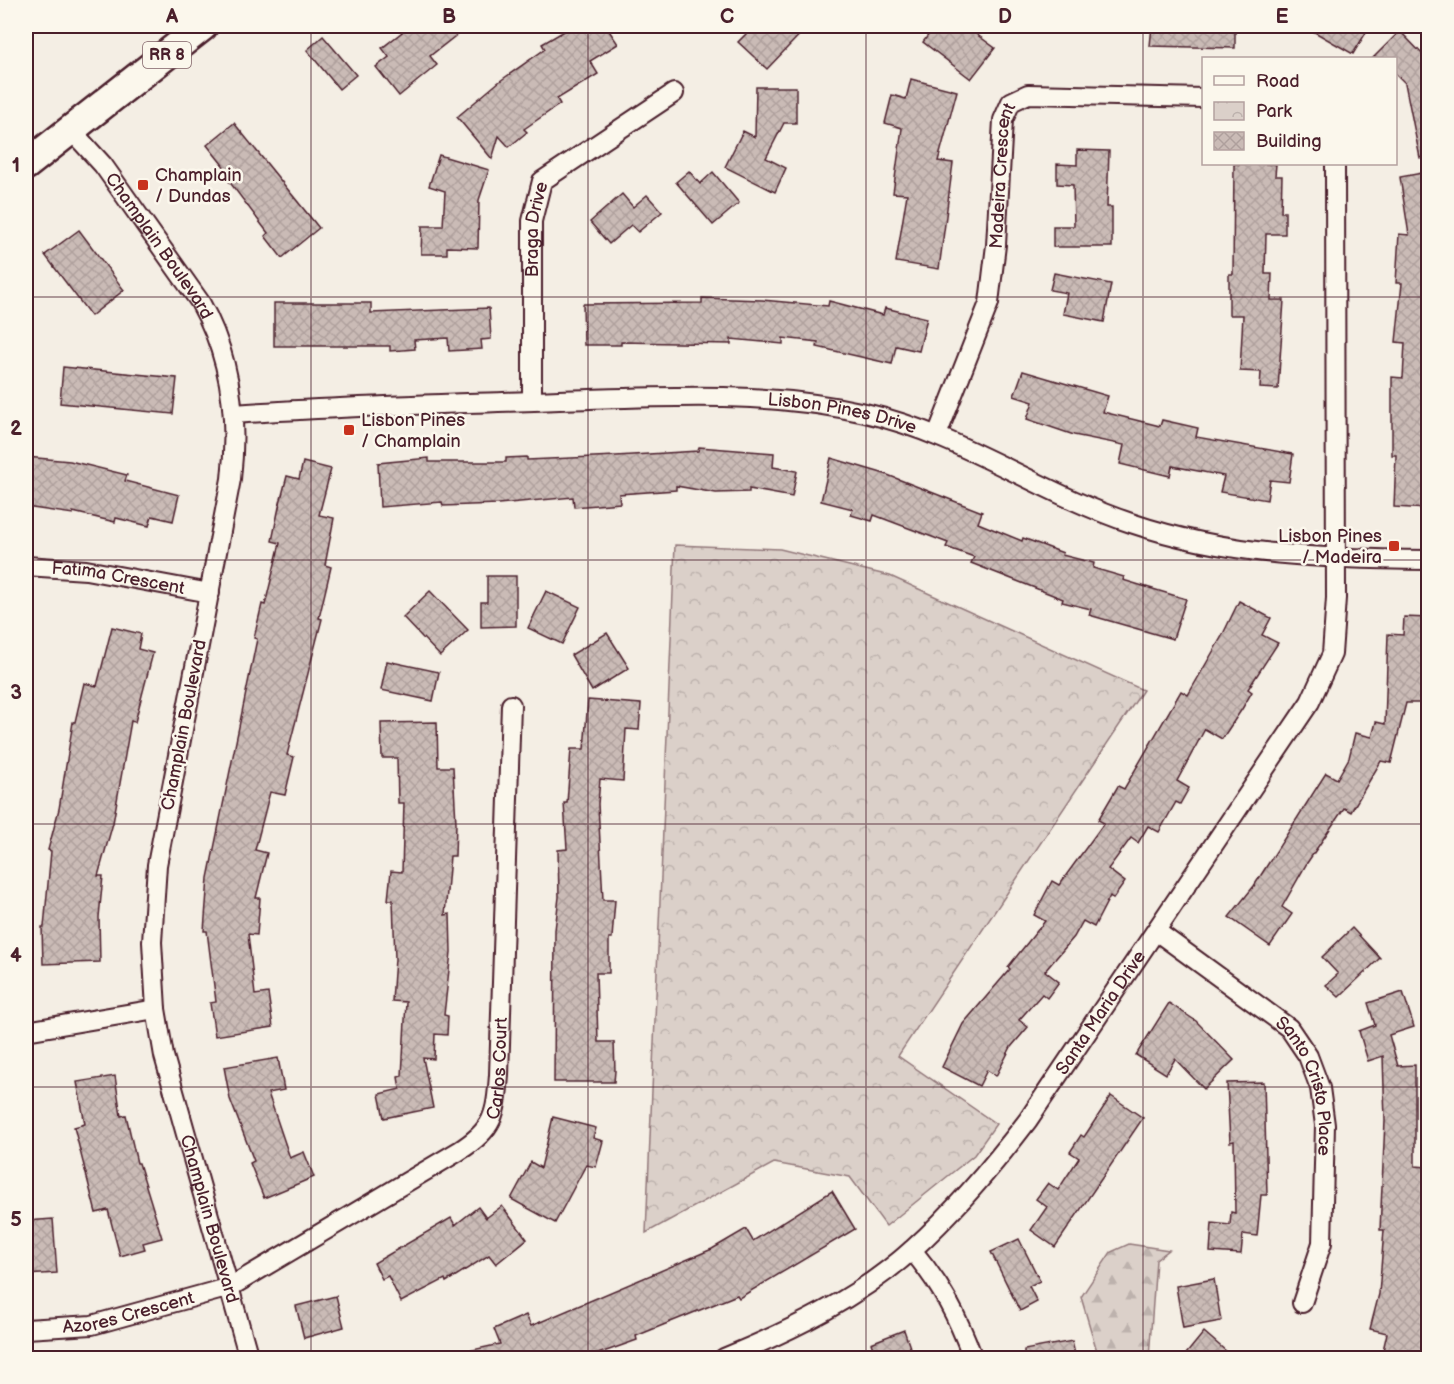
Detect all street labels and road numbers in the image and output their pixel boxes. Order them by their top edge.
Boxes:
road number: RR 8 [143,42,191,68]
street label: Madeira Crescent [985,99,1020,249]
street label: Champlain Boulevard [101,169,218,322]
street label: Braga Drive [521,179,552,277]
street label: Lisbon Pines Drive [767,389,920,438]
street label: Fatima Crescent [51,557,187,599]
street label: Champlain Boulevard [157,638,211,812]
street label: Santa Maria Drive [1051,946,1150,1079]
street label: Santo Cristo Place [1272,1012,1335,1156]
street label: Carlos Court [482,1017,511,1122]
street label: Champlain Boulevard [176,1132,243,1305]
street label: Azores Crescent [62,1287,197,1337]

